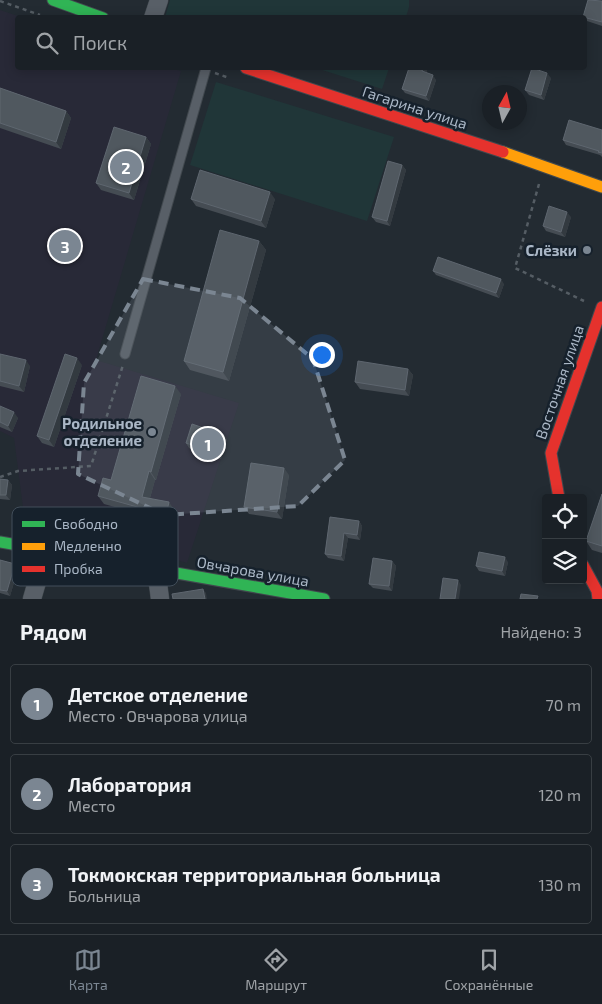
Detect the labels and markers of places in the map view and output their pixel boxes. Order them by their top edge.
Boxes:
pin: 2 [110,148,142,186]
pin: 3 [49,227,81,265]
place label: Слёзки [525,241,577,259]
marker: Слёзки [581,244,593,256]
place label: Родильное отделение [62,414,142,449]
pin: 1 [192,425,224,463]
marker: Родильное отделение [146,426,158,438]

